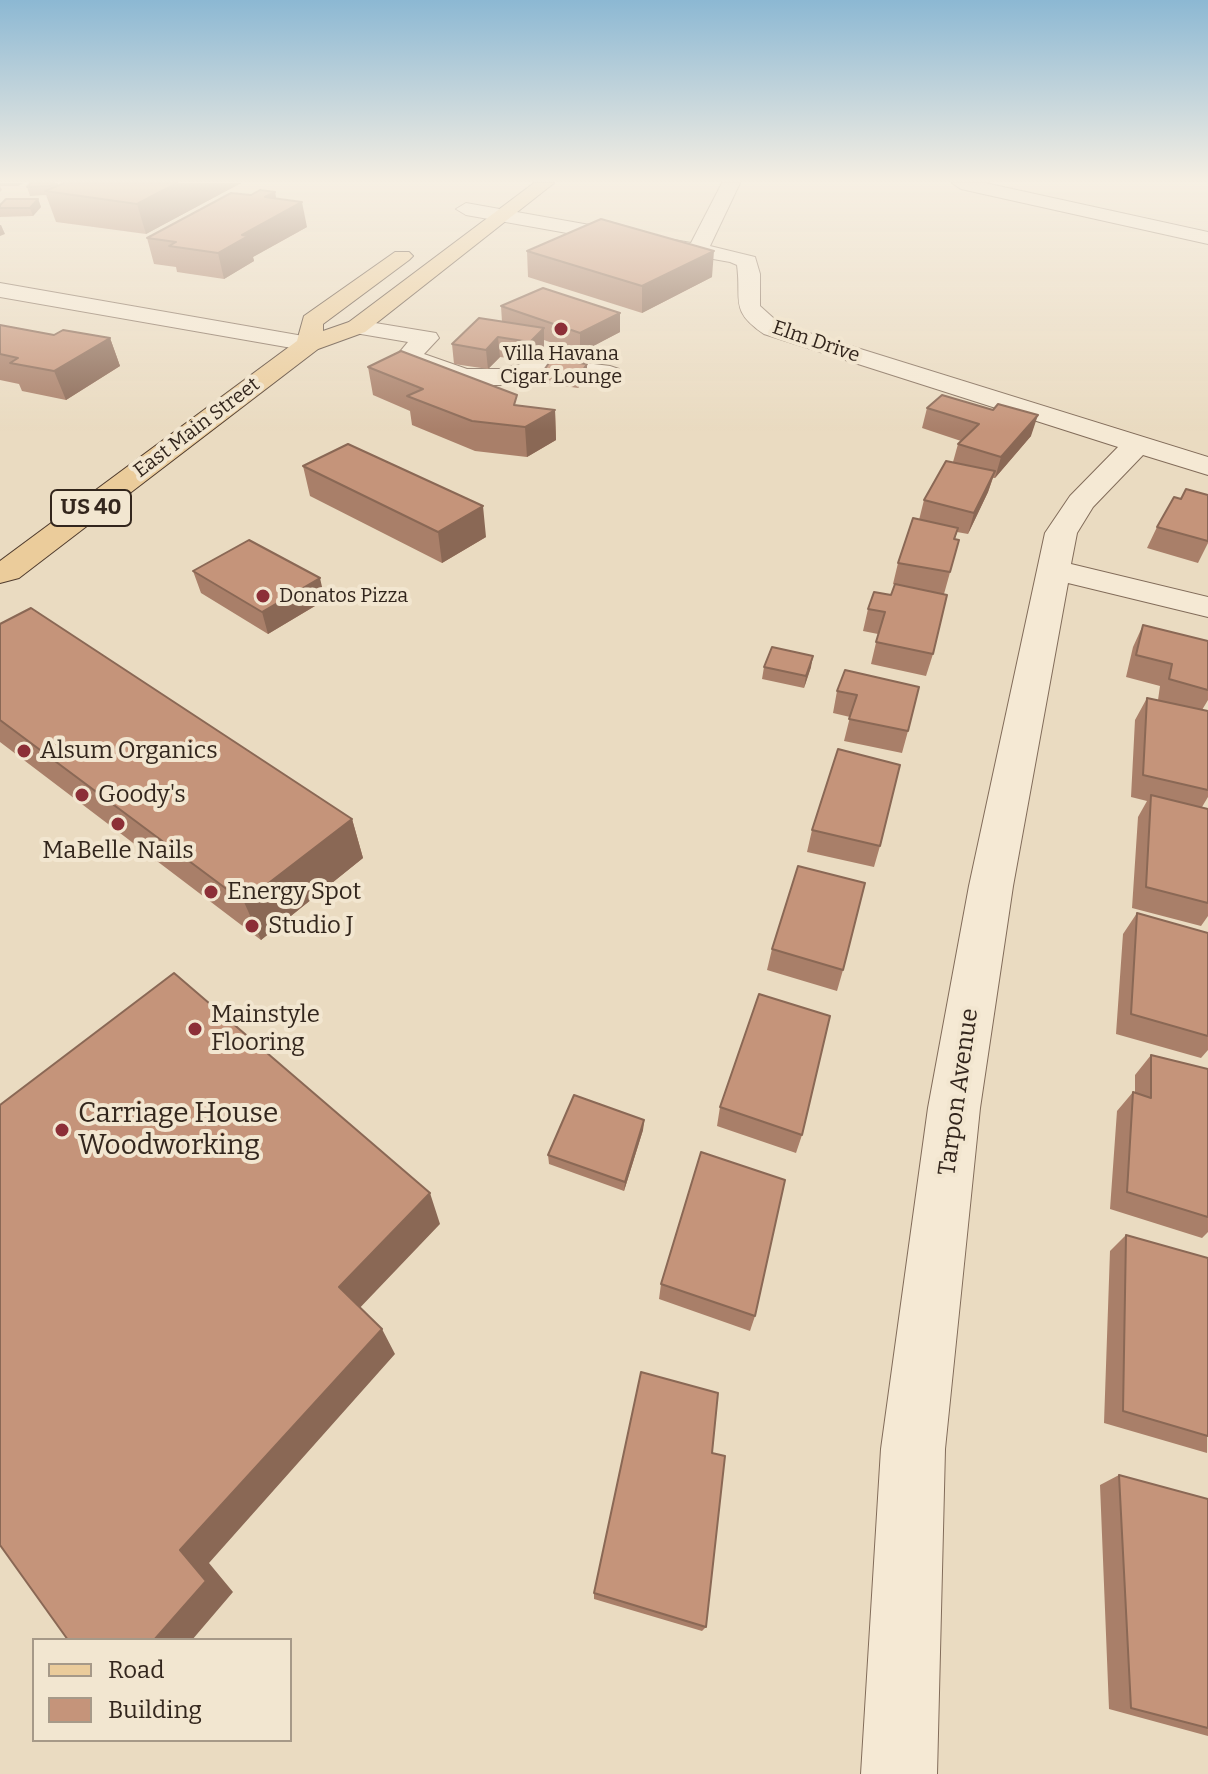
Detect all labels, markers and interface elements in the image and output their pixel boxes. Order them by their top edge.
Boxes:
street label: Elm Drive [769,316,863,368]
marker: Villa Havana Cigar Lounge [552,320,570,338]
place label: Villa Havana Cigar Lounge [500,342,622,389]
street label: East Main Street [129,373,265,483]
road number: US 40 [51,490,131,526]
place label: Donatos Pizza [279,584,408,608]
marker: Donatos Pizza [254,587,272,605]
place label: Alsum Organics [40,737,218,765]
marker: Alsum Organics [15,742,33,760]
place label: Goody's [98,781,186,809]
marker: Goody's [73,786,91,804]
marker: MaBelle Nails [109,815,127,833]
place label: MaBelle Nails [42,837,194,865]
place label: Energy Spot [227,878,361,906]
marker: Energy Spot [202,883,220,901]
place label: Studio J [268,912,354,940]
marker: Studio J [243,917,261,935]
place label: Mainstyle Flooring [211,1001,320,1057]
street label: Tarpon Avenue [933,1007,985,1177]
marker: Mainstyle Flooring [186,1020,204,1038]
place label: Carriage House Woodworking [78,1097,278,1163]
marker: Carriage House Woodworking [53,1121,71,1139]
legend [32,1638,292,1742]
text: Road [108,1656,164,1684]
text: Building [108,1696,202,1724]

